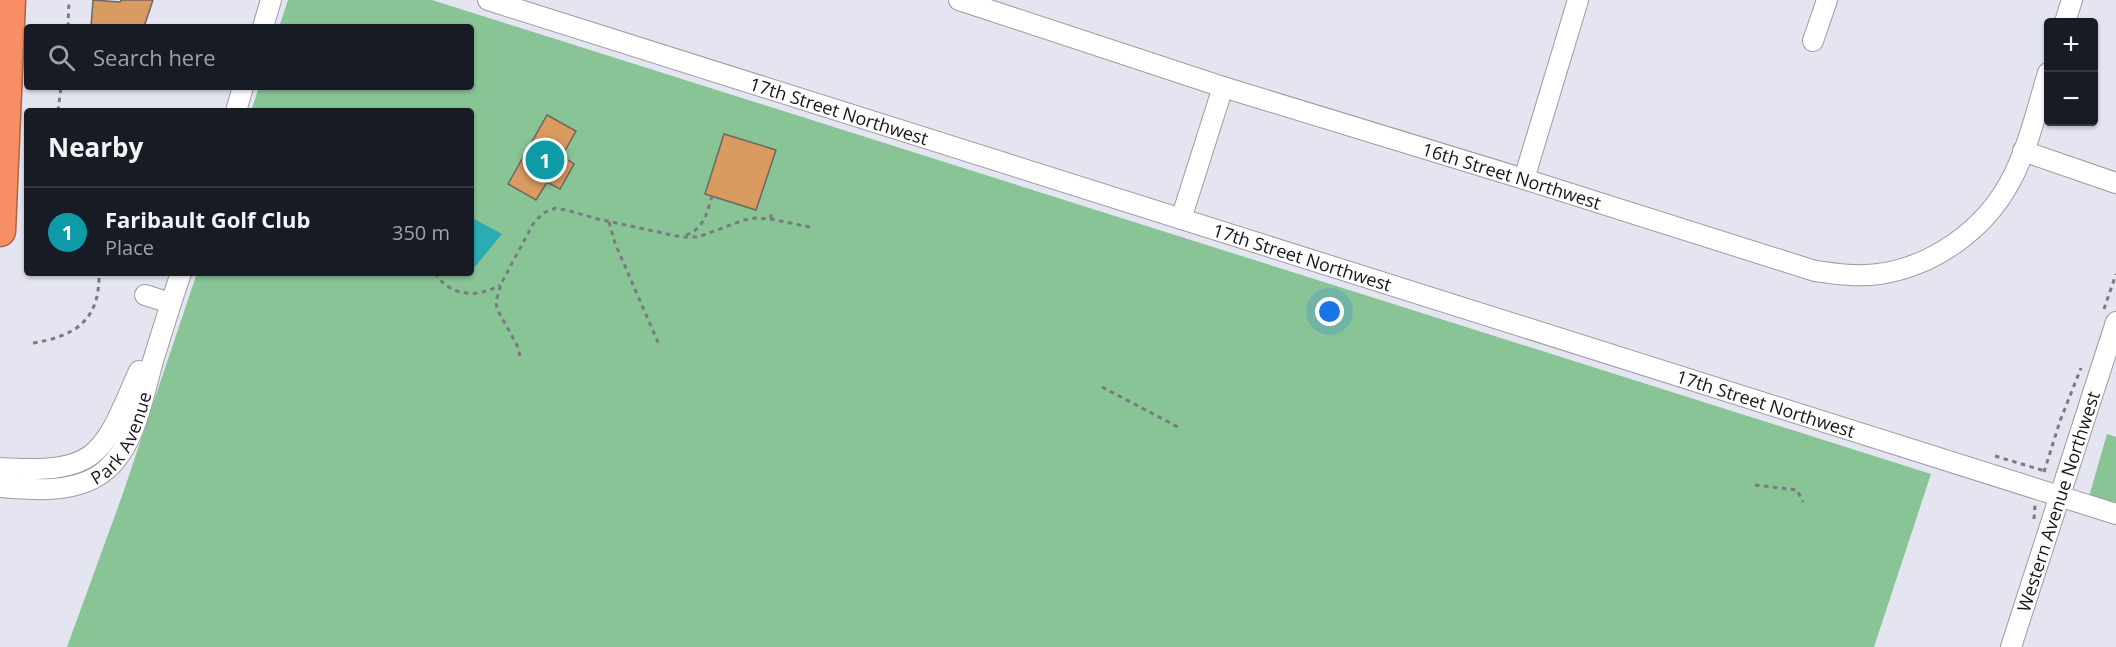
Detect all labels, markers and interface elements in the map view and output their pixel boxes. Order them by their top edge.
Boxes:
map controls [2044,18,2098,126]
button: + [2044,18,2098,72]
search box [24,24,474,90]
icon: search [45,41,78,74]
text: Search here [93,42,216,72]
street label: 17th Street Northwest [747,71,931,150]
button: − [2044,72,2098,126]
text: Nearby [48,129,143,165]
street label: 16th Street Northwest [1419,137,1604,215]
pin: 1 [526,138,564,182]
text: Faribault Golf Club [105,204,310,234]
street label: 17th Street Northwest [1210,218,1395,297]
text: 1 [62,219,73,246]
text: 350 m [392,219,450,246]
text: Place [105,234,154,261]
your location [1315,297,1344,326]
street label: 17th Street Northwest [1674,364,1858,443]
street label: Western Avenue Northwest [2011,388,2105,615]
street label: Park Avenue [86,389,156,490]

